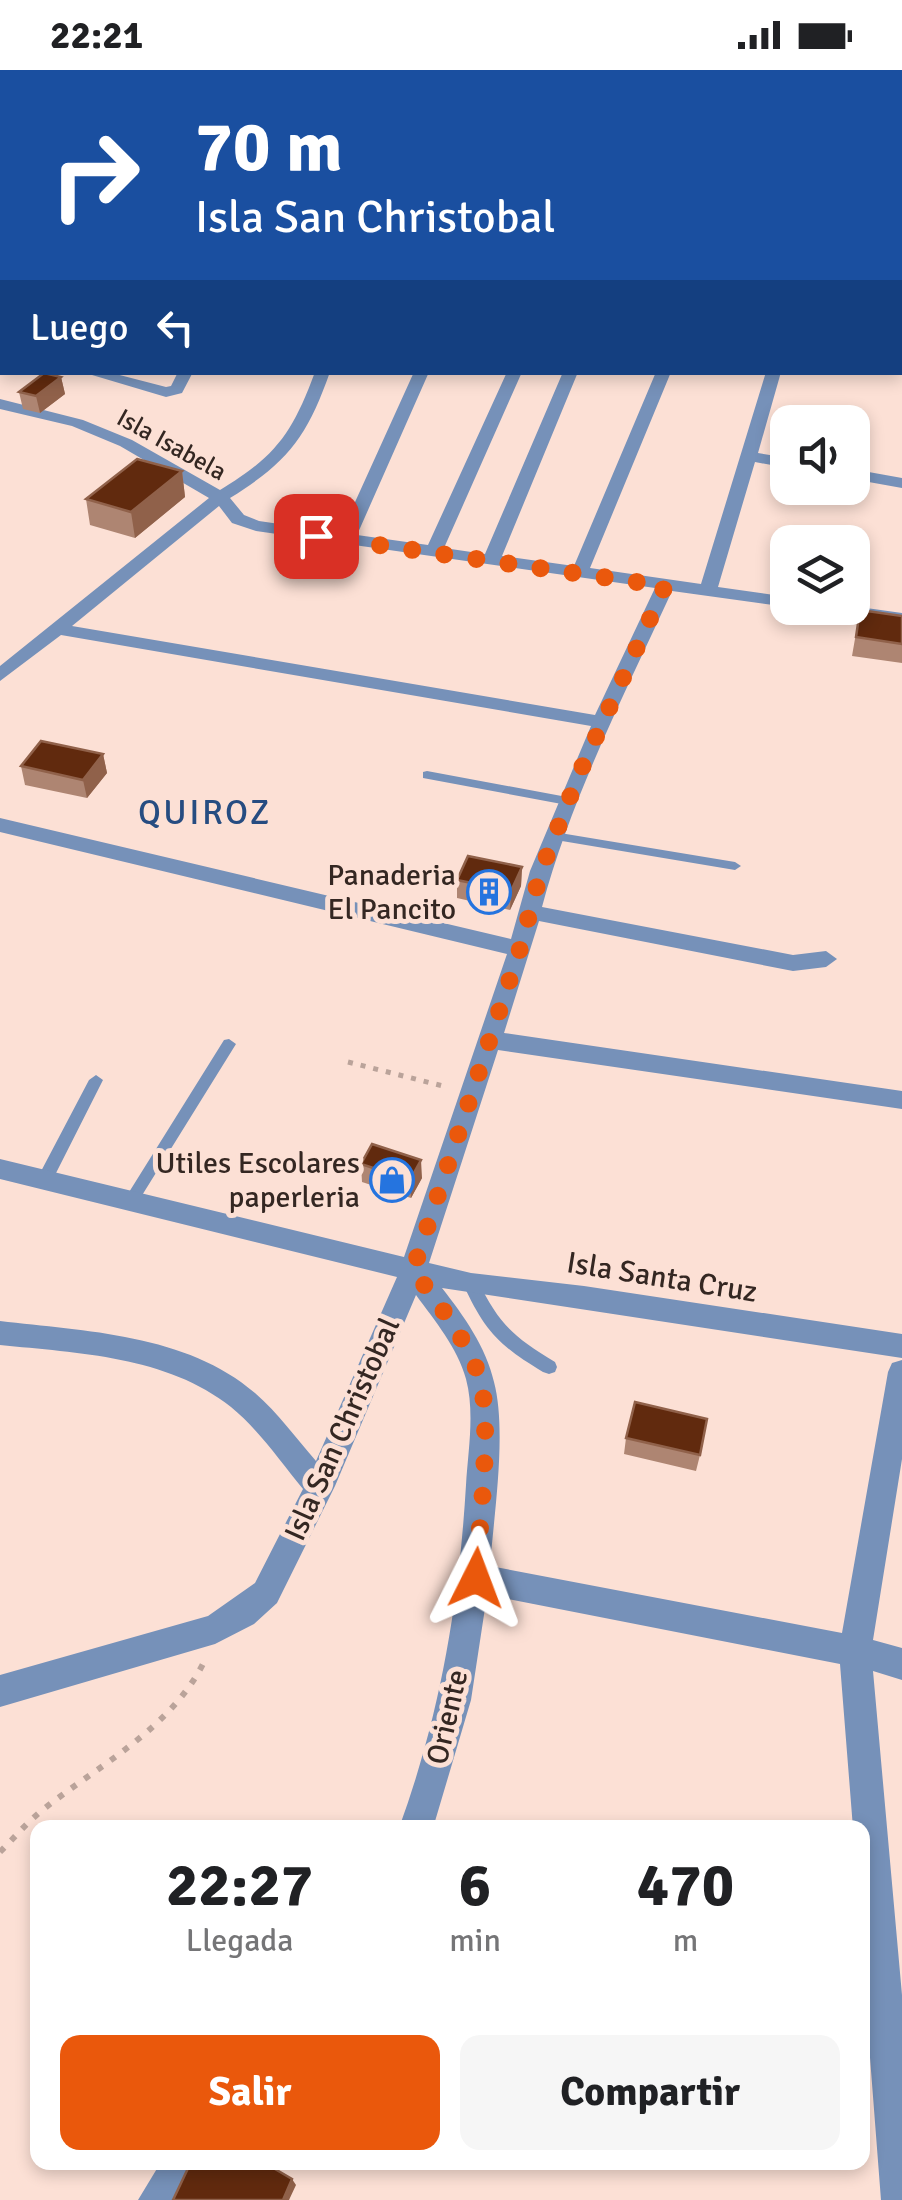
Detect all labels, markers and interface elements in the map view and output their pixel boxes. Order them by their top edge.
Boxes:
text: 22:21 [50,12,143,59]
text: 70 m [195,104,343,190]
icon: right [30,110,160,240]
text: Isla San Christobal [195,190,556,245]
icon: left [148,300,203,355]
text: Luego [30,304,128,351]
street label: Isla Isabela [112,402,232,487]
map controls [770,405,870,625]
button: sound [770,405,870,505]
pin [274,494,359,579]
icon: arrive [289,509,344,564]
button: layers [770,525,870,625]
district label: QUIROZ [138,791,272,834]
place label: Panaderia El Pancito [327,857,456,928]
building icon: Panaderia El Pancito [466,869,512,915]
place label: Utiles Escolares paperleria [155,1145,360,1216]
shop icon: Utiles Escolares paperleria [369,1157,415,1203]
street label: Isla Santa Cruz [564,1244,760,1311]
street label: Isla San Christobal [277,1312,408,1547]
position arrow [424,1526,528,1630]
street label: Oriente [419,1666,476,1768]
text: 22:27 [166,1849,313,1923]
text: 6 [459,1849,491,1923]
text: 470 [637,1849,734,1923]
text: Llegada [186,1921,293,1960]
text: min [449,1921,501,1960]
text: m [673,1921,698,1960]
button: Salir [60,2035,440,2150]
button: Compartir [460,2035,840,2150]

